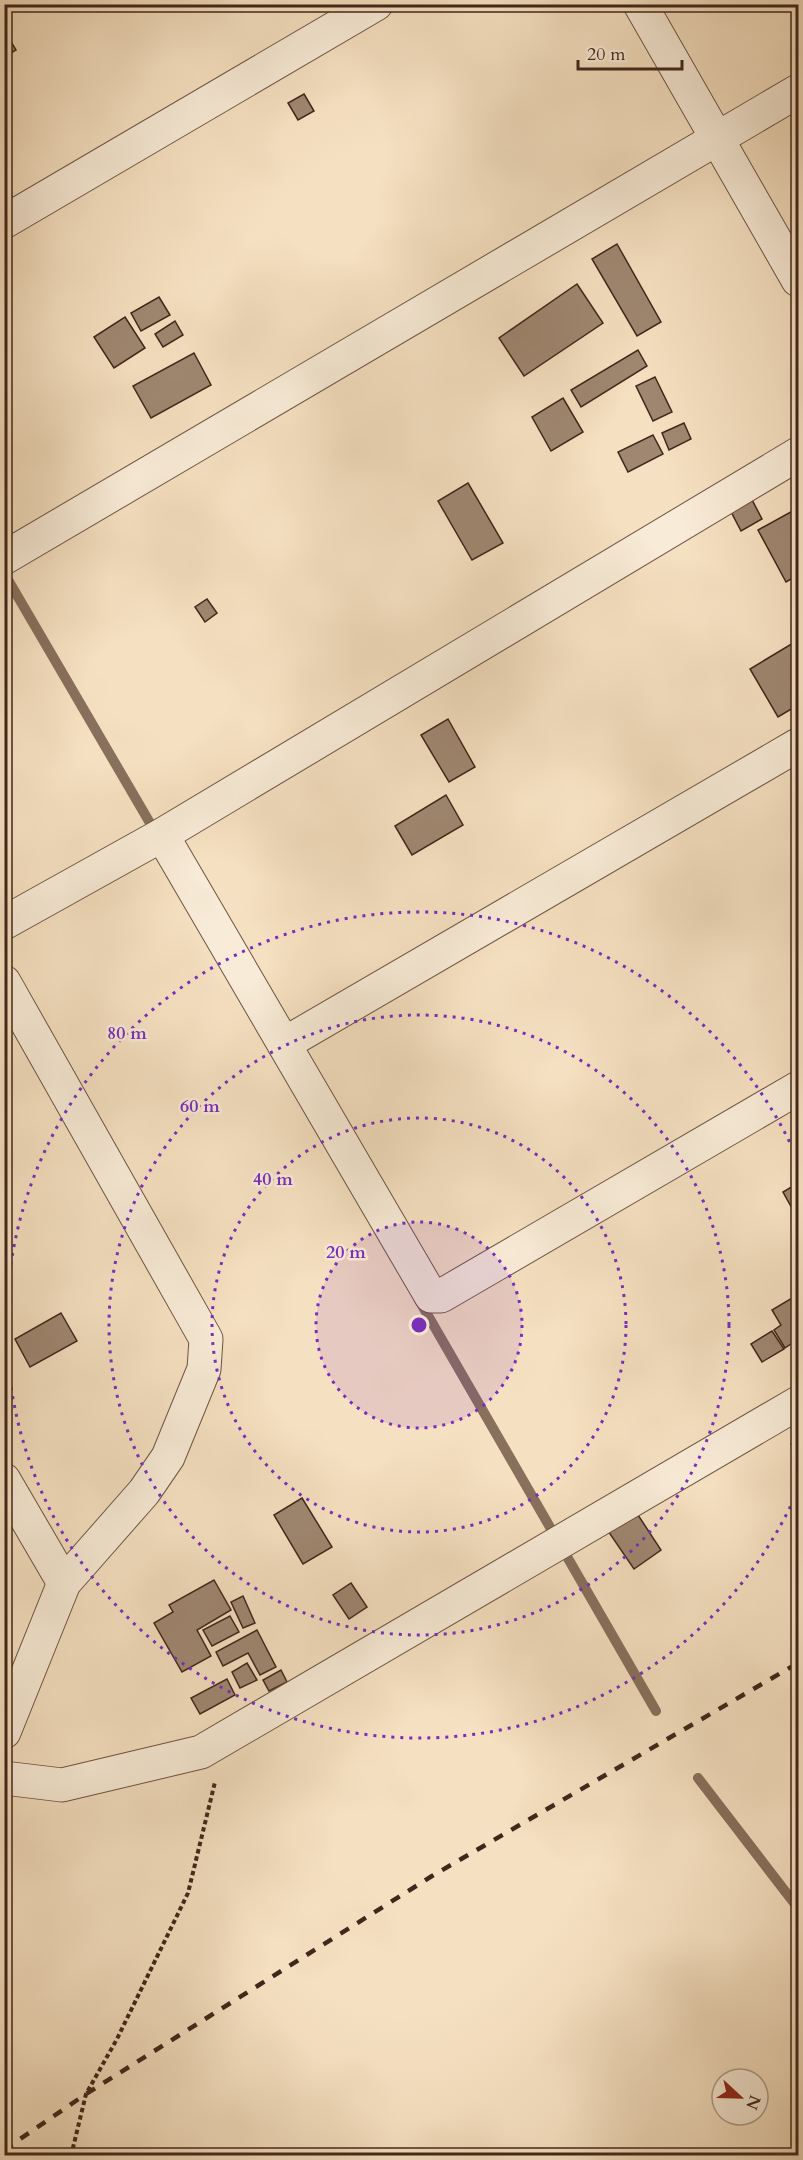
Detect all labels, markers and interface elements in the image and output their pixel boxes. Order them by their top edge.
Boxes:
scale bar [578,33,682,71]
text: 20 m [587,42,626,67]
text: 80 m [107,1021,147,1046]
text: 60 m [180,1094,220,1119]
text: 40 m [253,1167,293,1192]
text: 20 m [326,1240,366,1265]
centre of rings [409,1315,429,1335]
north arrow [710,2067,770,2127]
text: N [740,2092,766,2113]

